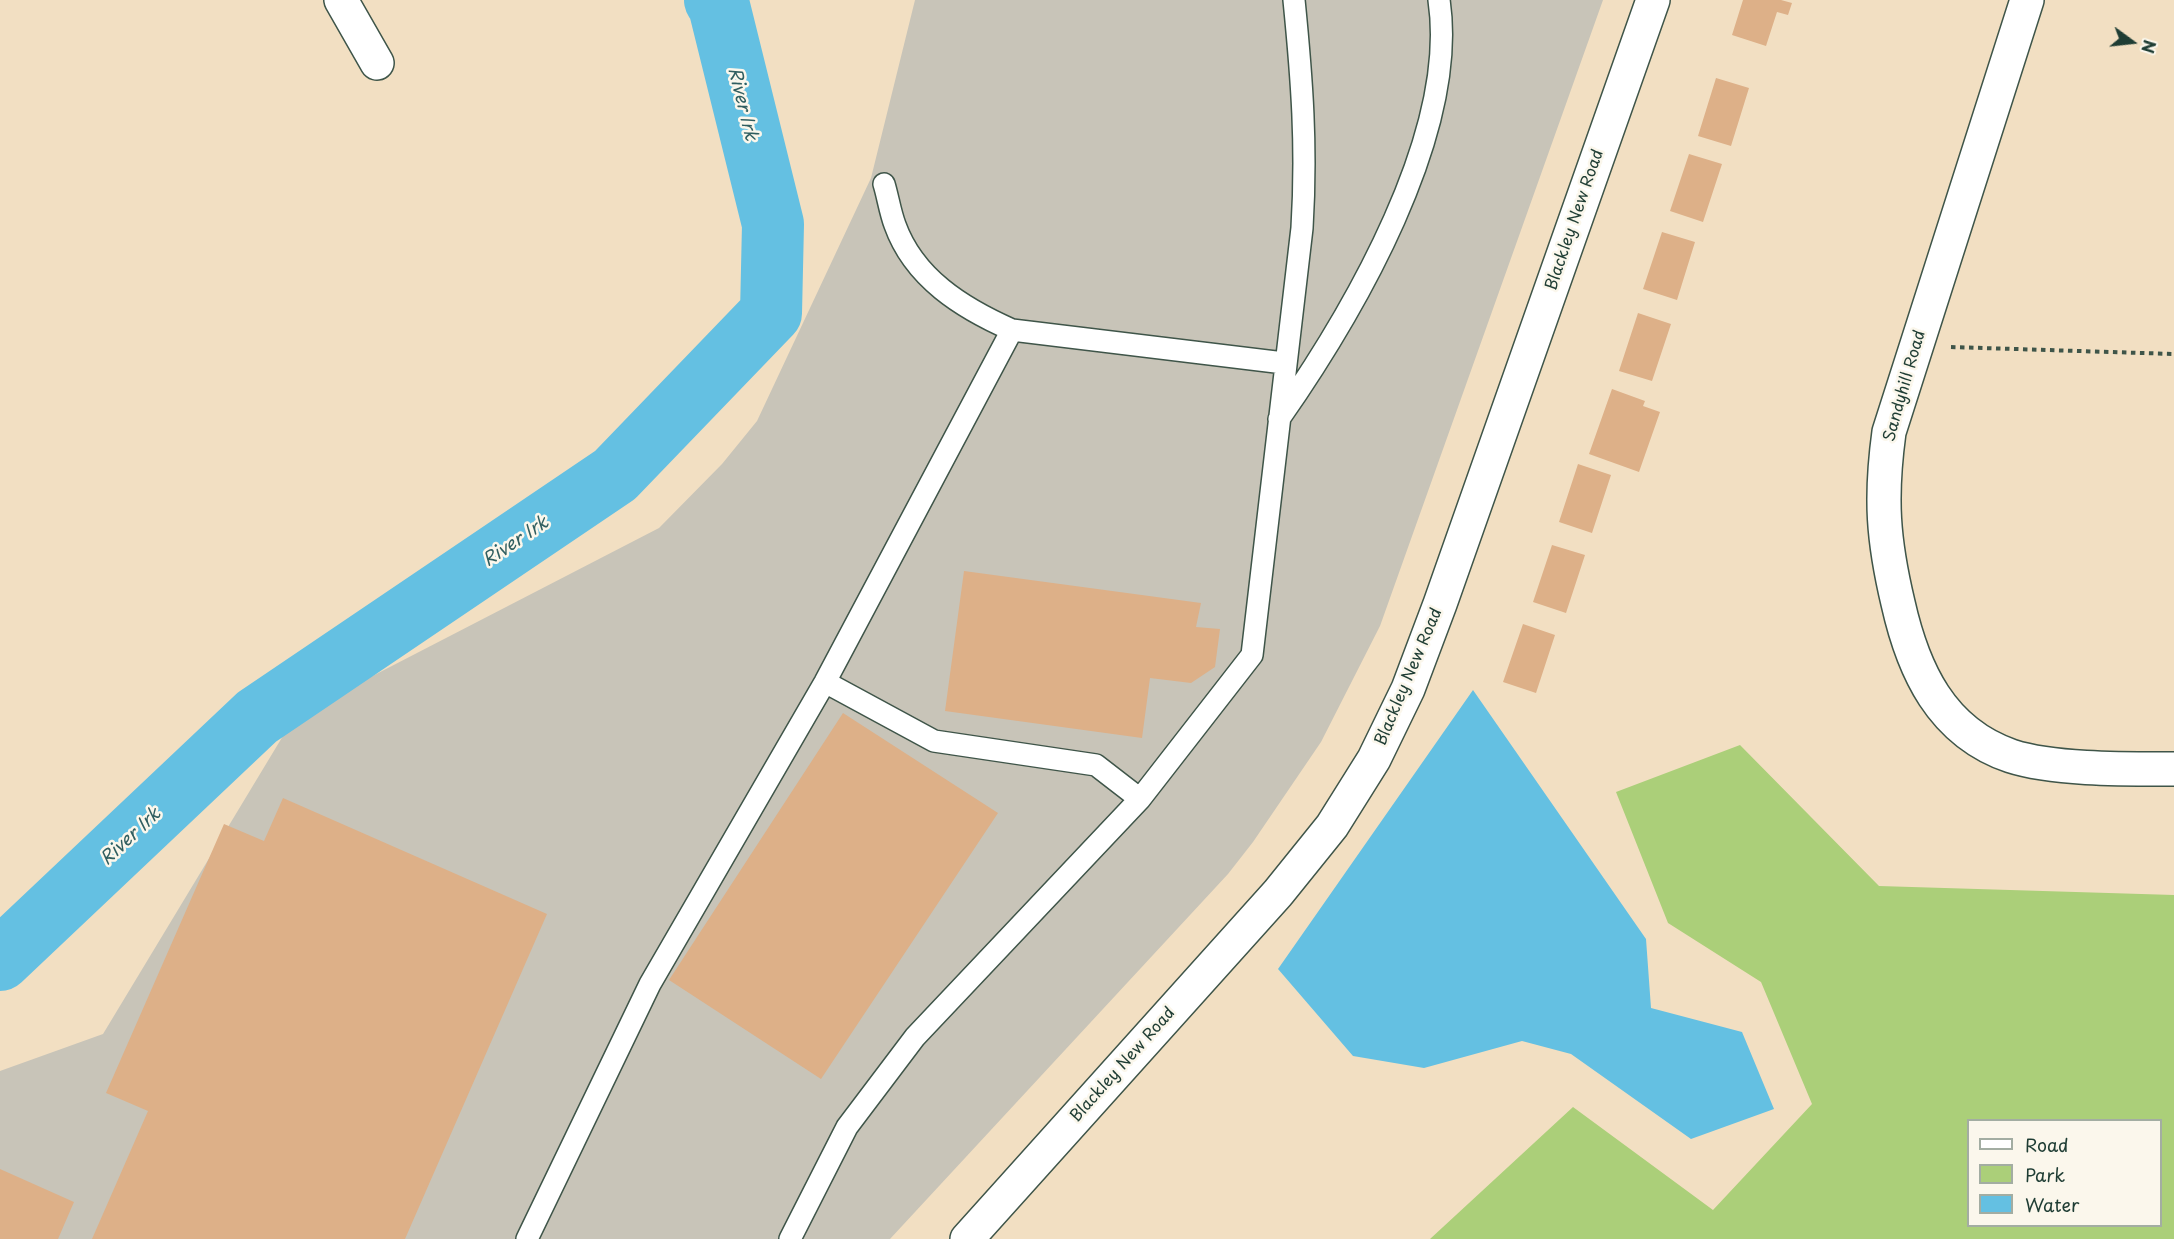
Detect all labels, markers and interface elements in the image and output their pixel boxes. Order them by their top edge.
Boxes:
north arrow [2102,12,2162,72]
text: N [2136,37,2163,56]
water label: River Irk [723,65,761,143]
street label: Blackley New Road [1542,147,1608,293]
street label: Sandyhill Road [1880,328,1930,444]
water label: River Irk [479,512,553,572]
street label: Blackley New Road [1371,605,1447,749]
water label: River Irk [96,804,166,870]
street label: Blackley New Road [1067,1004,1179,1126]
legend [1967,1119,2162,1227]
text: Road [2025,1131,2069,1158]
text: Park [2025,1161,2065,1188]
text: Water [2025,1191,2079,1218]

